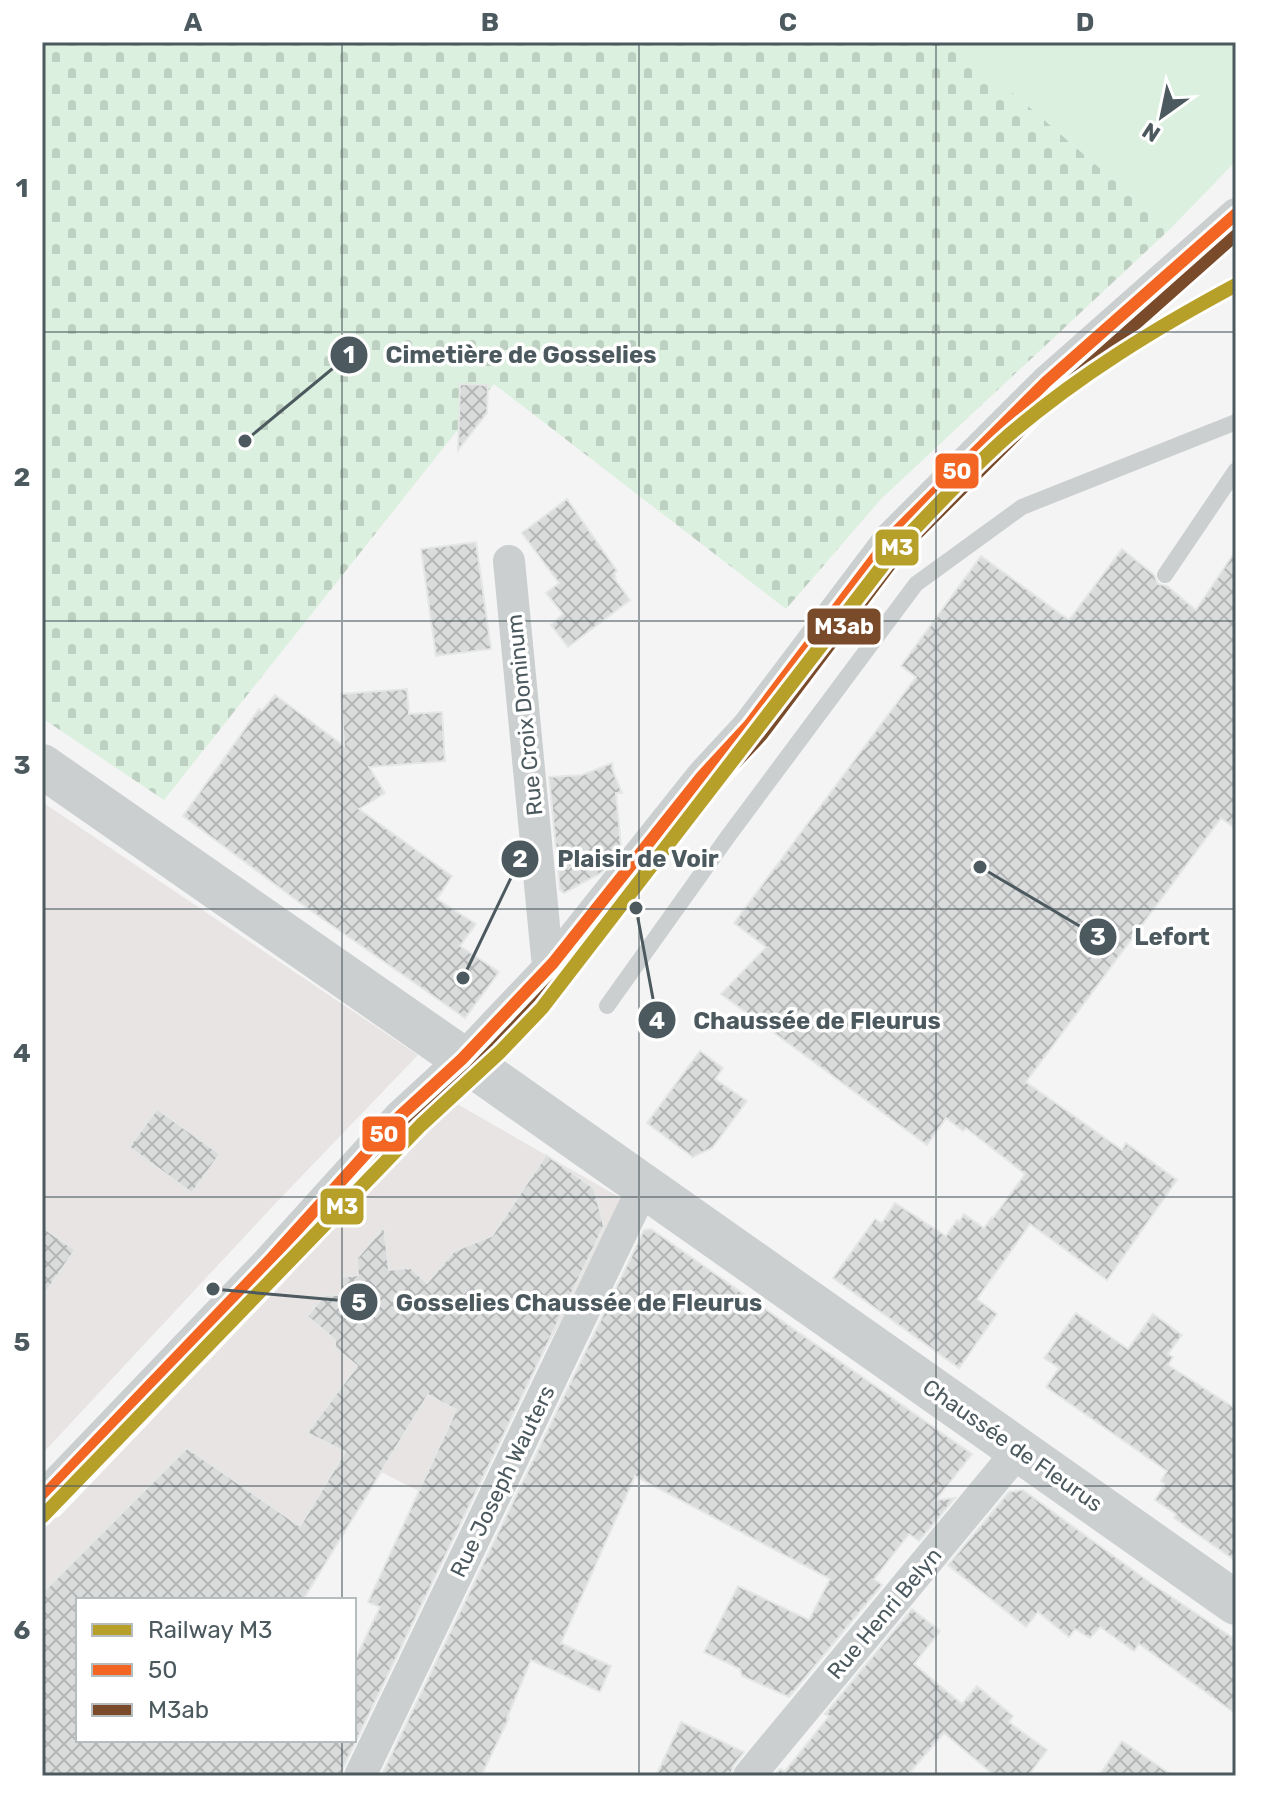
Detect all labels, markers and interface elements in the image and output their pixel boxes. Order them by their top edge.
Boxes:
text: A [184,7,203,38]
text: B [481,7,499,38]
text: C [779,7,797,38]
text: D [1076,7,1094,38]
north arrow [1122,76,1202,156]
text: N [1137,117,1165,148]
text: 1 [16,173,28,204]
callout: Cimetière de Gosselies [329,331,672,379]
text: 1 [343,341,355,369]
text: Cimetière de Gosselies [386,341,656,369]
line badge: 50 [934,452,980,490]
text: 50 [942,458,972,485]
text: 2 [14,462,30,493]
line badge: M3 [874,528,920,567]
text: M3 [881,534,913,561]
line badge: M3ab [806,607,882,646]
street label: Rue Croix Dominum [501,613,548,817]
text: M3ab [814,613,874,640]
text: 3 [13,750,31,781]
callout: Plaisir de Voir [500,835,735,883]
text: 2 [512,845,528,873]
text: Plaisir de Voir [557,845,719,873]
callout: Lefort [1078,913,1226,961]
text: 3 [1090,923,1106,951]
text: Lefort [1134,923,1210,951]
callout: Chaussée de Fleurus [637,996,957,1044]
text: 4 [649,1007,665,1035]
text: Chaussée de Fleurus [693,1007,941,1035]
text: 4 [13,1038,31,1069]
line badge: 50 [361,1115,407,1153]
text: 50 [369,1121,399,1148]
line badge: M3 [319,1187,365,1226]
text: M3 [326,1193,358,1220]
callout: Gosselies Chaussée de Fleurus [339,1278,778,1326]
text: 5 [351,1289,367,1317]
text: Gosselies Chaussée de Fleurus [396,1289,762,1317]
text: 5 [14,1327,30,1358]
street label: Chaussée de Fleurus [918,1373,1108,1518]
street label: Rue Joseph Wauters [444,1381,561,1582]
street label: Rue Henri Belyn [821,1542,947,1685]
legend [76,1598,356,1742]
text: 6 [14,1615,31,1646]
text: Railway M3 [148,1616,272,1644]
text: 50 [148,1656,178,1684]
text: M3ab [148,1696,209,1724]

